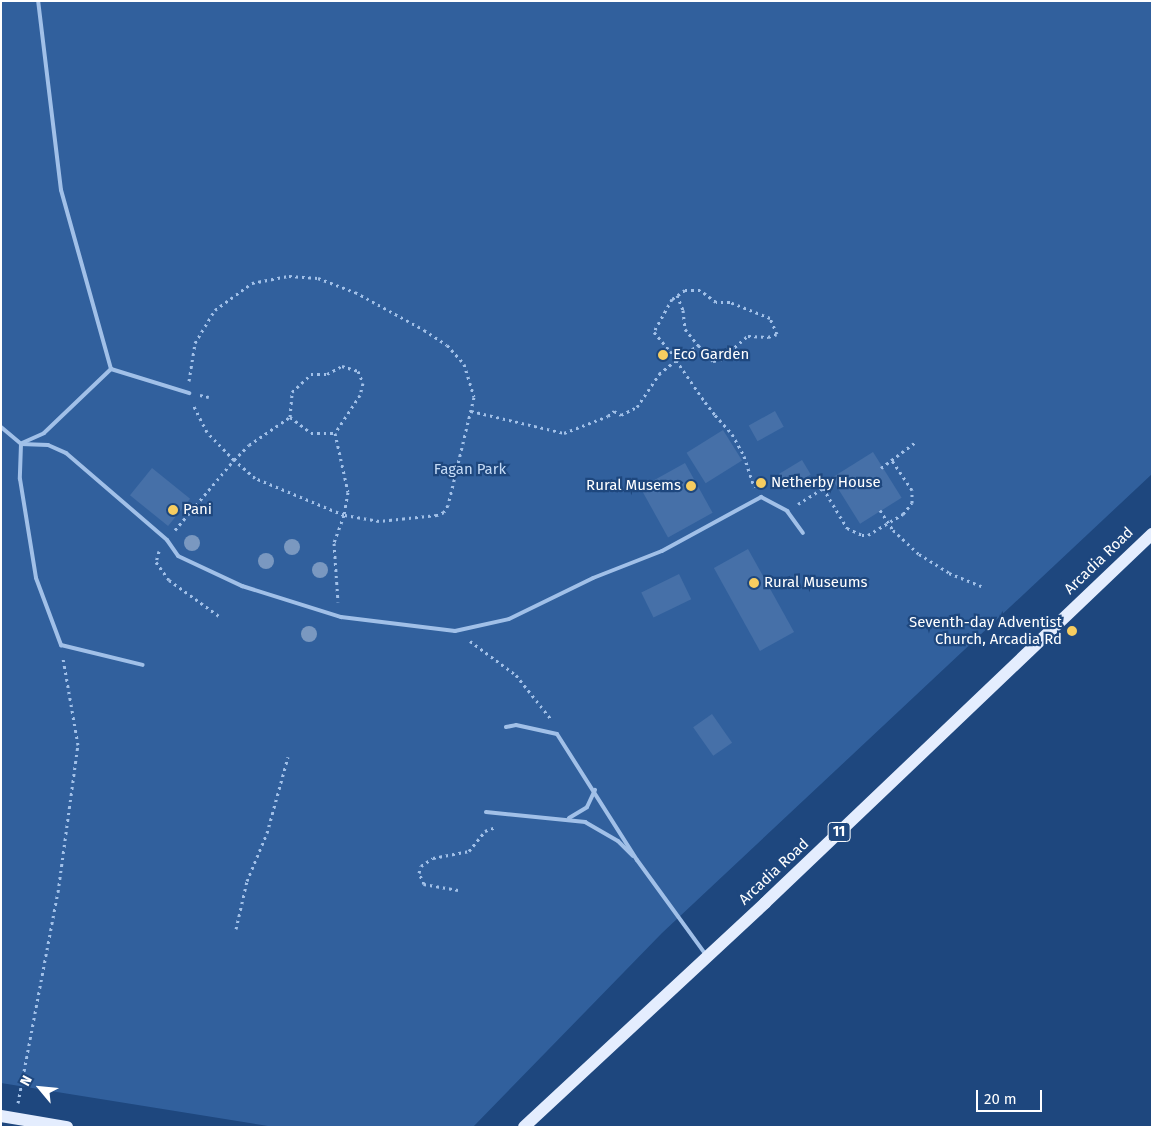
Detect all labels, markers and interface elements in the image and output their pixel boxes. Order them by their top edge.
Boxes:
place label: Eco Garden [673,346,749,364]
marker: Eco Garden [657,349,669,361]
park label: Fagan Park [434,461,506,479]
place label: Netherby House [771,474,881,492]
place label: Rural Musems [586,477,681,495]
marker: Netherby House [755,477,767,489]
marker: Rural Musems [685,480,697,492]
place label: Pani [183,501,212,519]
marker: Pani [167,504,179,516]
street label: Arcadia Road [1061,524,1137,598]
place label: Rural Museums [764,574,868,592]
marker: Rural Museums [748,577,760,589]
place label: Seventh-day Adventist Church, Arcadia Rd [909,613,1062,648]
marker: Seventh-day Adventist Church, Arcadia Rd [1066,625,1078,637]
road number: 11 [826,820,852,844]
street label: Arcadia Road [735,835,813,909]
north arrow [15,1063,65,1113]
text: N [17,1073,36,1089]
scale bar [978,1080,1044,1112]
text: 20 m [984,1090,1017,1108]

